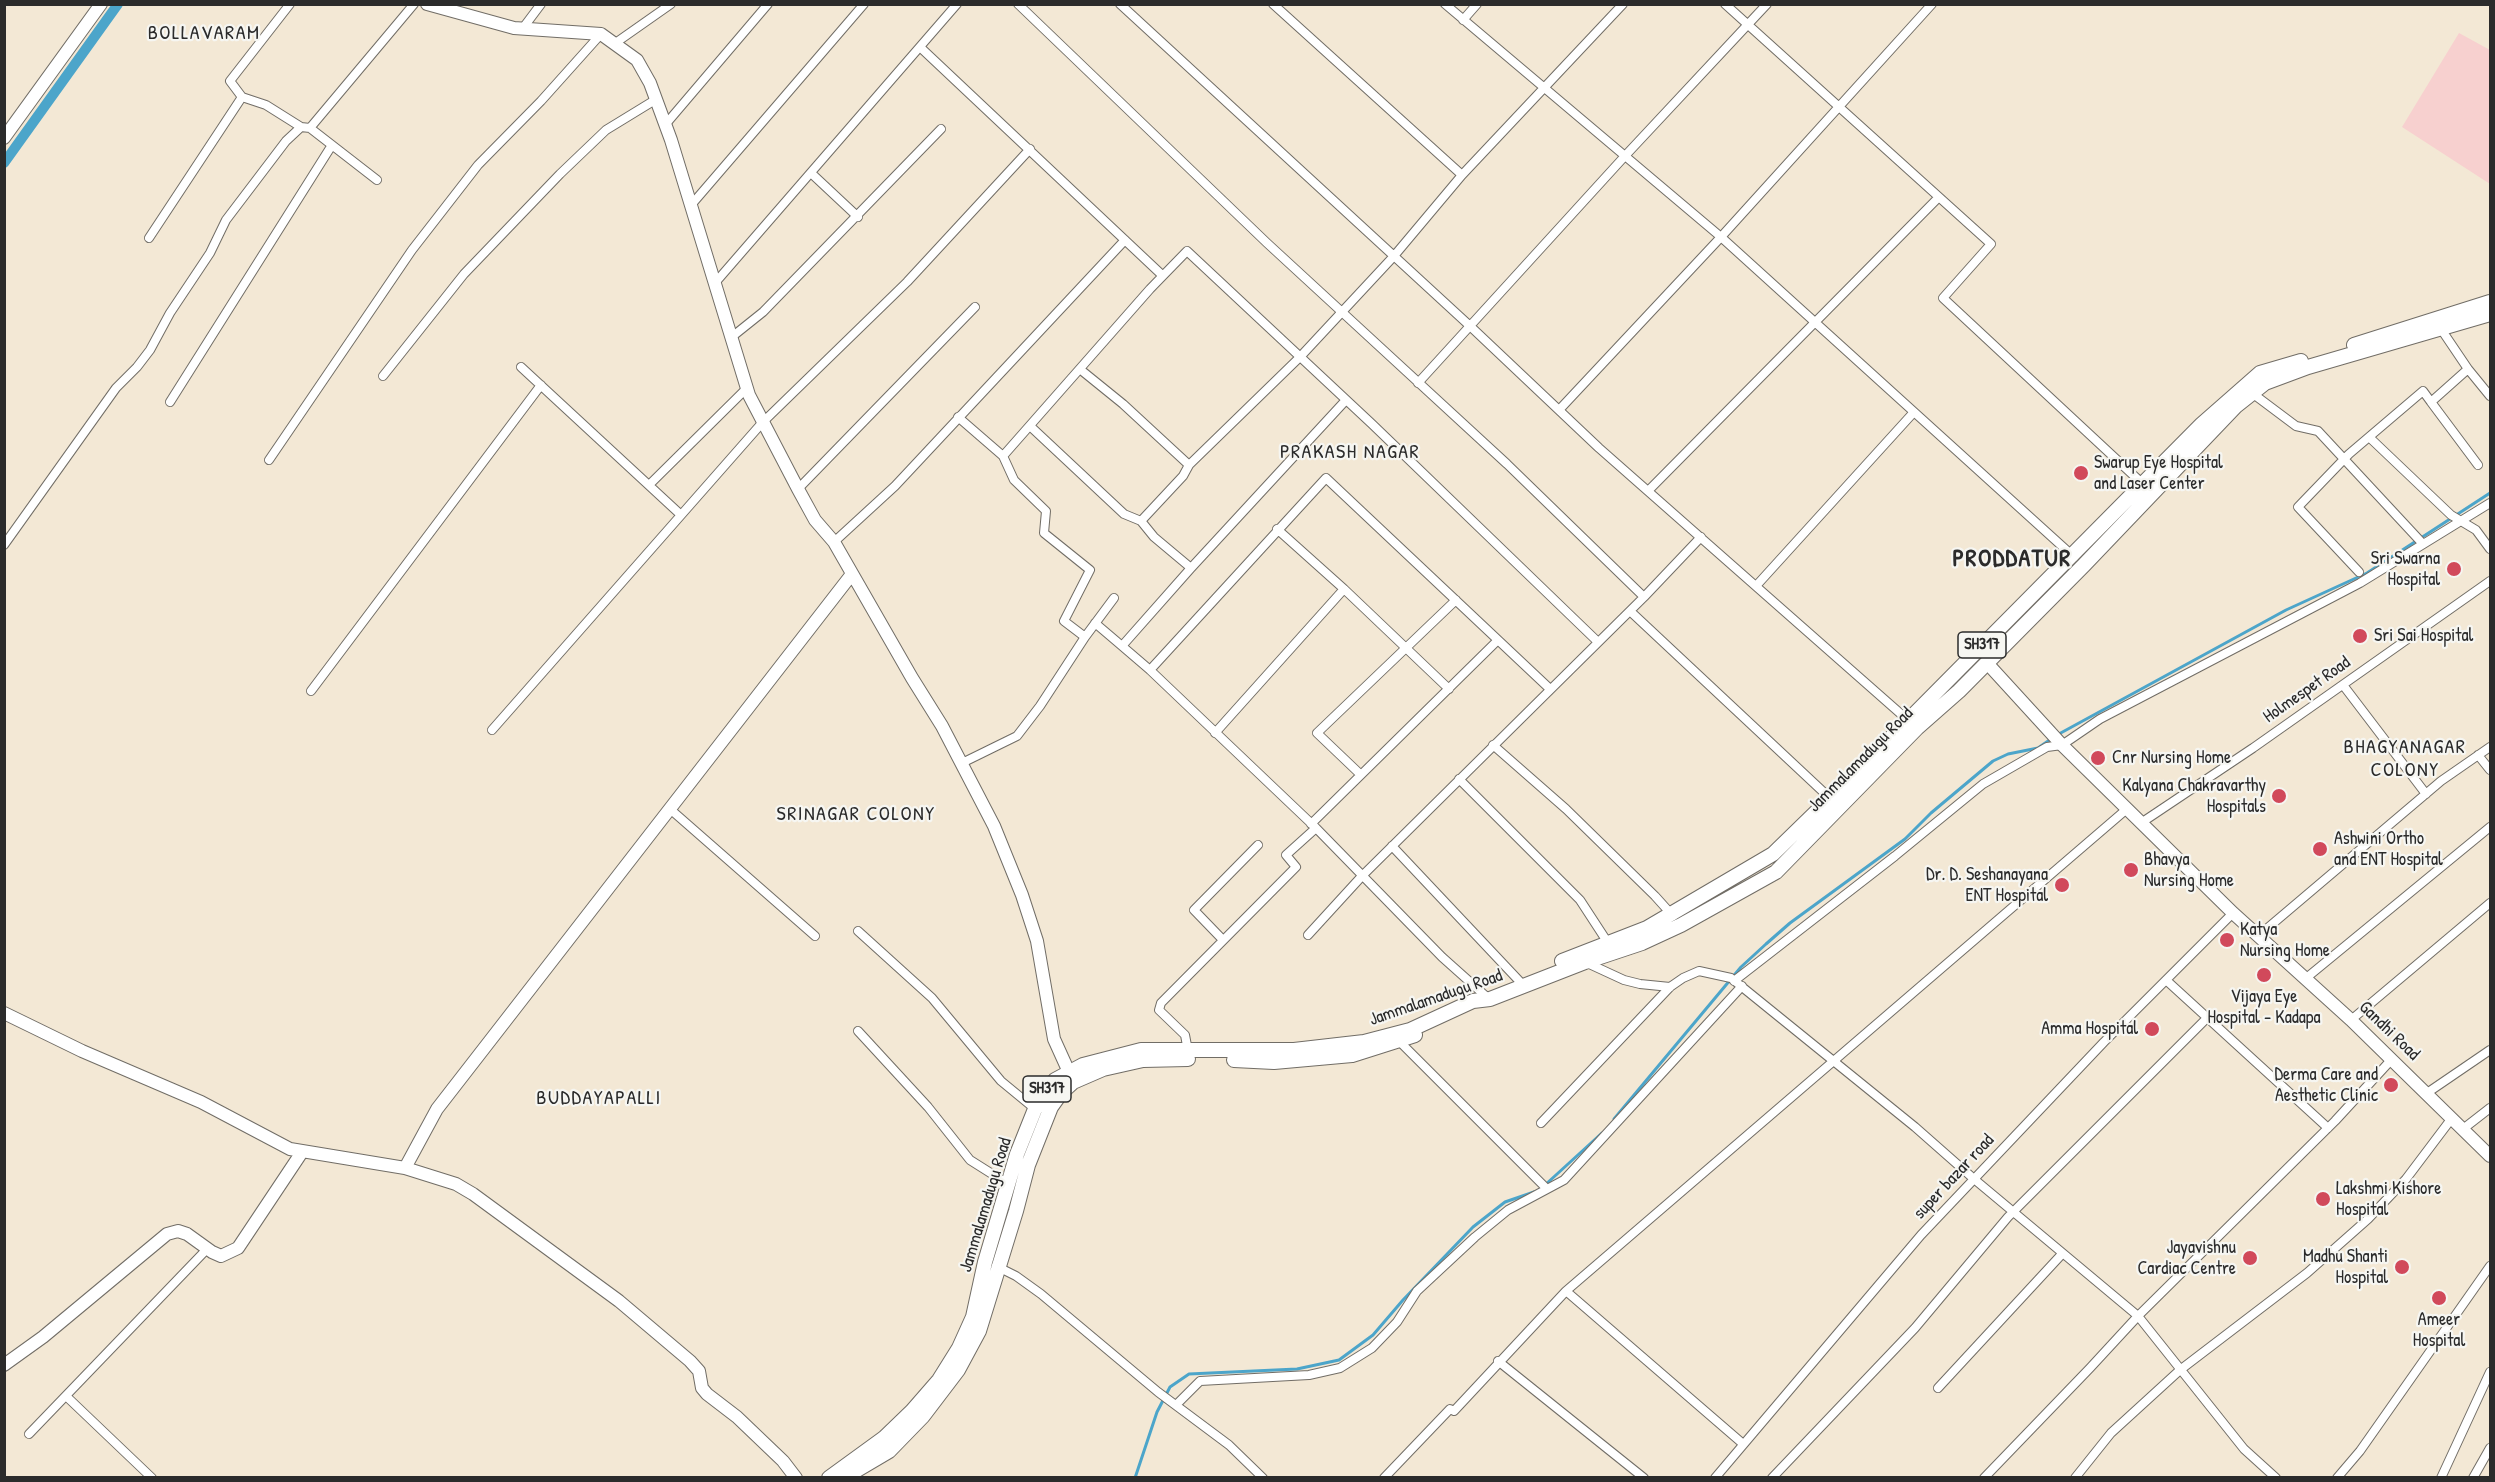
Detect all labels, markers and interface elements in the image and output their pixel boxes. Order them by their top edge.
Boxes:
district label: BOLLAVARAM [148,22,260,46]
district label: PRAKASH NAGAR [1280,441,1420,465]
place label: Swarup Eye Hospital and Laser Center [2094,452,2223,494]
marker: Swarup Eye Hospital and Laser Center [2072,464,2090,482]
district label: PRODDATUR [1952,546,2072,574]
place label: Sri Swarna Hospital [2371,548,2440,590]
marker: Sri Swarna Hospital [2445,560,2463,578]
place label: Sri Sai Hospital [2374,625,2473,647]
marker: Sri Sai Hospital [2351,627,2369,645]
road number: SH317 [1958,632,2006,658]
street label: Holmespet Road [2259,652,2355,728]
street label: Jammalamadugu Road [1804,703,1918,817]
district label: BHAGYANAGAR COLONY [2344,736,2466,783]
place label: Cnr Nursing Home [2112,747,2231,769]
marker: Cnr Nursing Home [2089,749,2107,767]
place label: Kalyana Chakravarthy Hospitals [2122,775,2266,818]
marker: Kalyana Chakravarthy Hospitals [2270,787,2288,805]
district label: SRINAGAR COLONY [776,803,936,827]
place label: Ashwini Ortho and ENT Hospital [2334,828,2443,870]
marker: Ashwini Ortho and ENT Hospital [2311,840,2329,858]
place label: Bhavya Nursing Home [2144,849,2234,892]
marker: Bhavya Nursing Home [2122,861,2140,879]
place label: Dr. D. Seshanayana ENT Hospital [1926,864,2048,906]
marker: Dr. D. Seshanayana ENT Hospital [2053,876,2071,894]
place label: Katya Nursing Home [2240,919,2330,962]
marker: Katya Nursing Home [2218,931,2236,949]
street label: Jammalamadugu Road [1367,965,1505,1031]
marker: Vijaya Eye Hospital - Kadapa [2255,966,2273,984]
place label: Vijaya Eye Hospital - Kadapa [2207,986,2321,1028]
street label: Gandhi Road [2354,997,2424,1065]
place label: Amma Hospital [2041,1018,2138,1040]
marker: Amma Hospital [2143,1020,2161,1038]
place label: Derma Care and Aesthetic Clinic [2275,1064,2378,1106]
road number: SH317 [1023,1076,1071,1102]
marker: Derma Care and Aesthetic Clinic [2382,1076,2400,1094]
district label: BUDDAYAPALLI [536,1087,662,1111]
street label: super bazar road [1909,1130,1999,1224]
street label: Jammalamadugu Road [955,1135,1017,1275]
place label: Lakshmi Kishore Hospital [2336,1178,2441,1220]
marker: Lakshmi Kishore Hospital [2314,1190,2332,1208]
place label: Jayavishnu Cardiac Centre [2137,1237,2236,1280]
place label: Madhu Shanti Hospital [2303,1246,2388,1288]
marker: Jayavishnu Cardiac Centre [2241,1249,2259,1267]
marker: Madhu Shanti Hospital [2393,1258,2411,1276]
marker: Ameer Hospital [2430,1289,2448,1307]
place label: Ameer Hospital [2413,1309,2465,1352]

